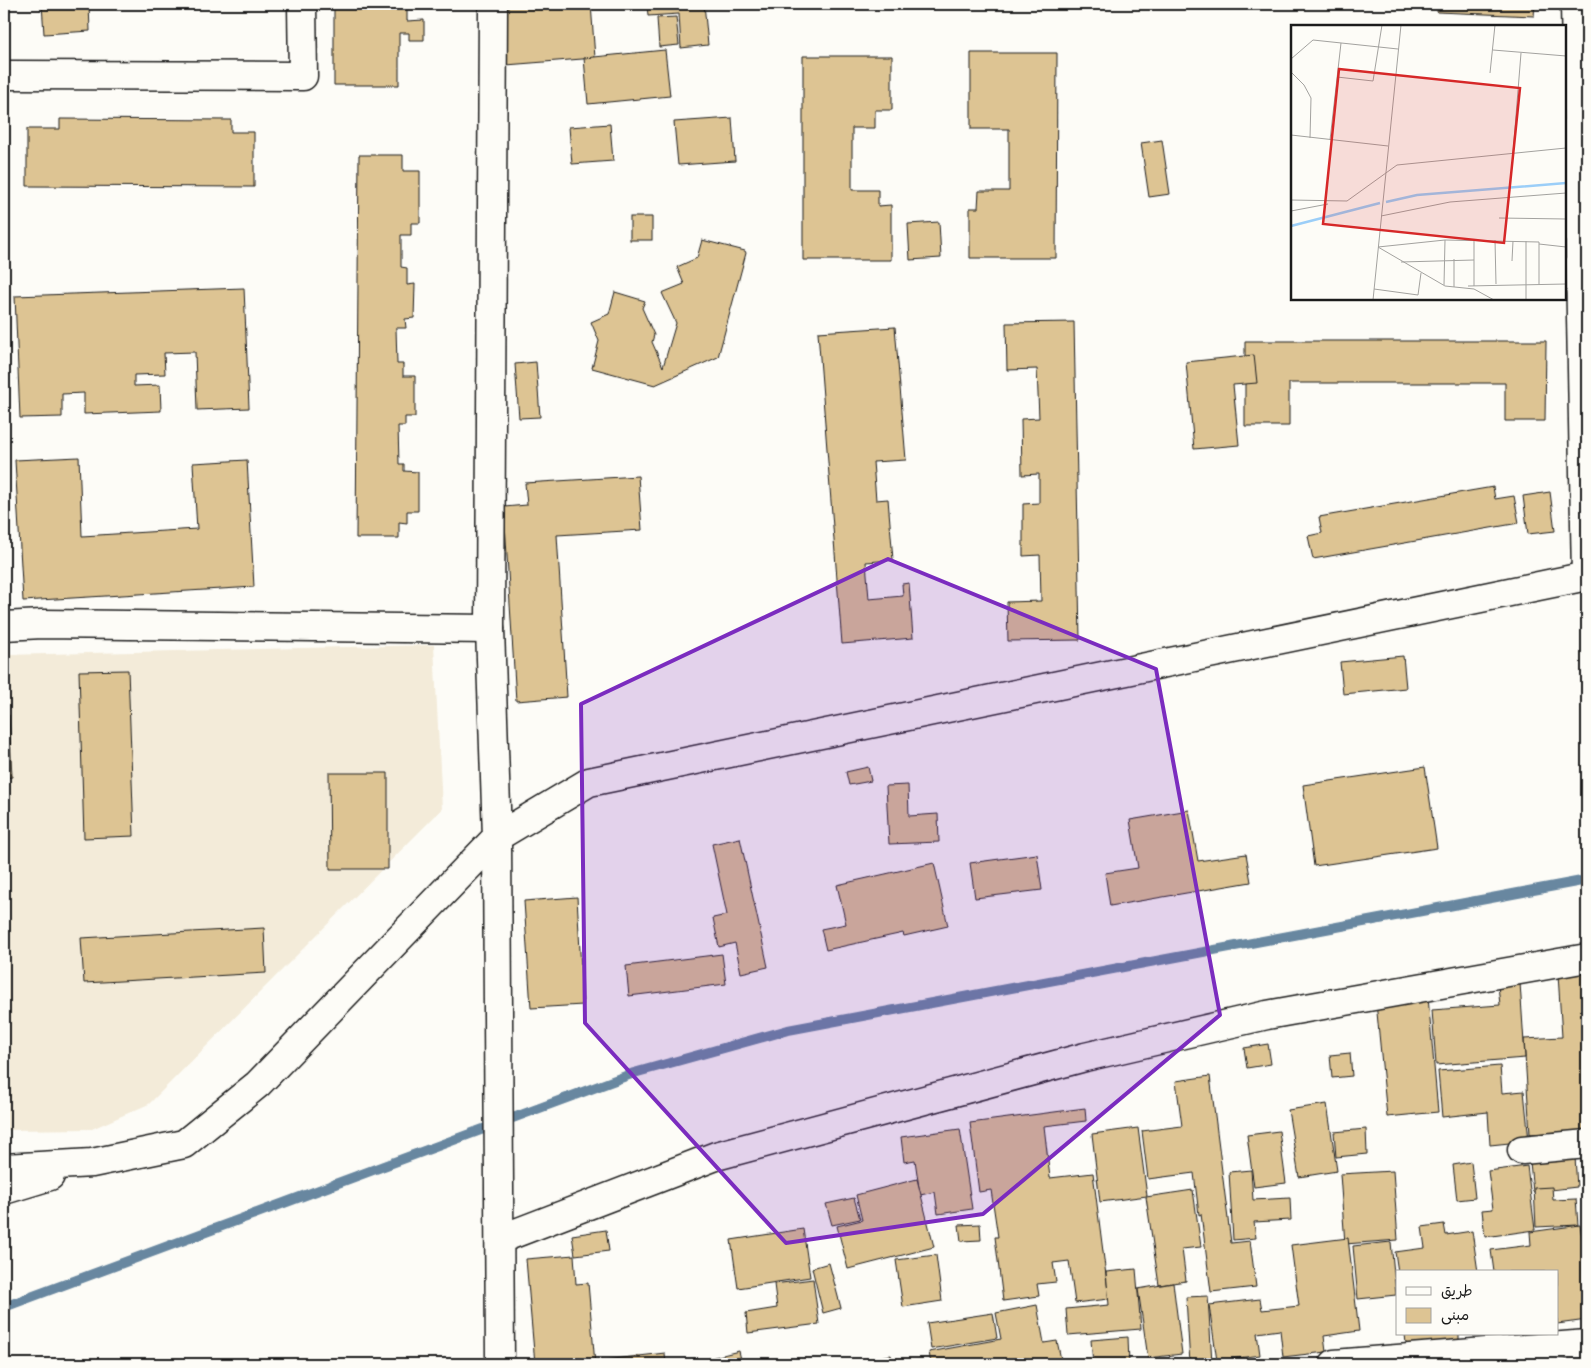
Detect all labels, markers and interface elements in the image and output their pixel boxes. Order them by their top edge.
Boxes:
inset map [1291,25,1566,300]
legend [1396,1270,1558,1336]
text: طريق [1441,1281,1473,1303]
text: مبنى [1441,1305,1469,1327]

